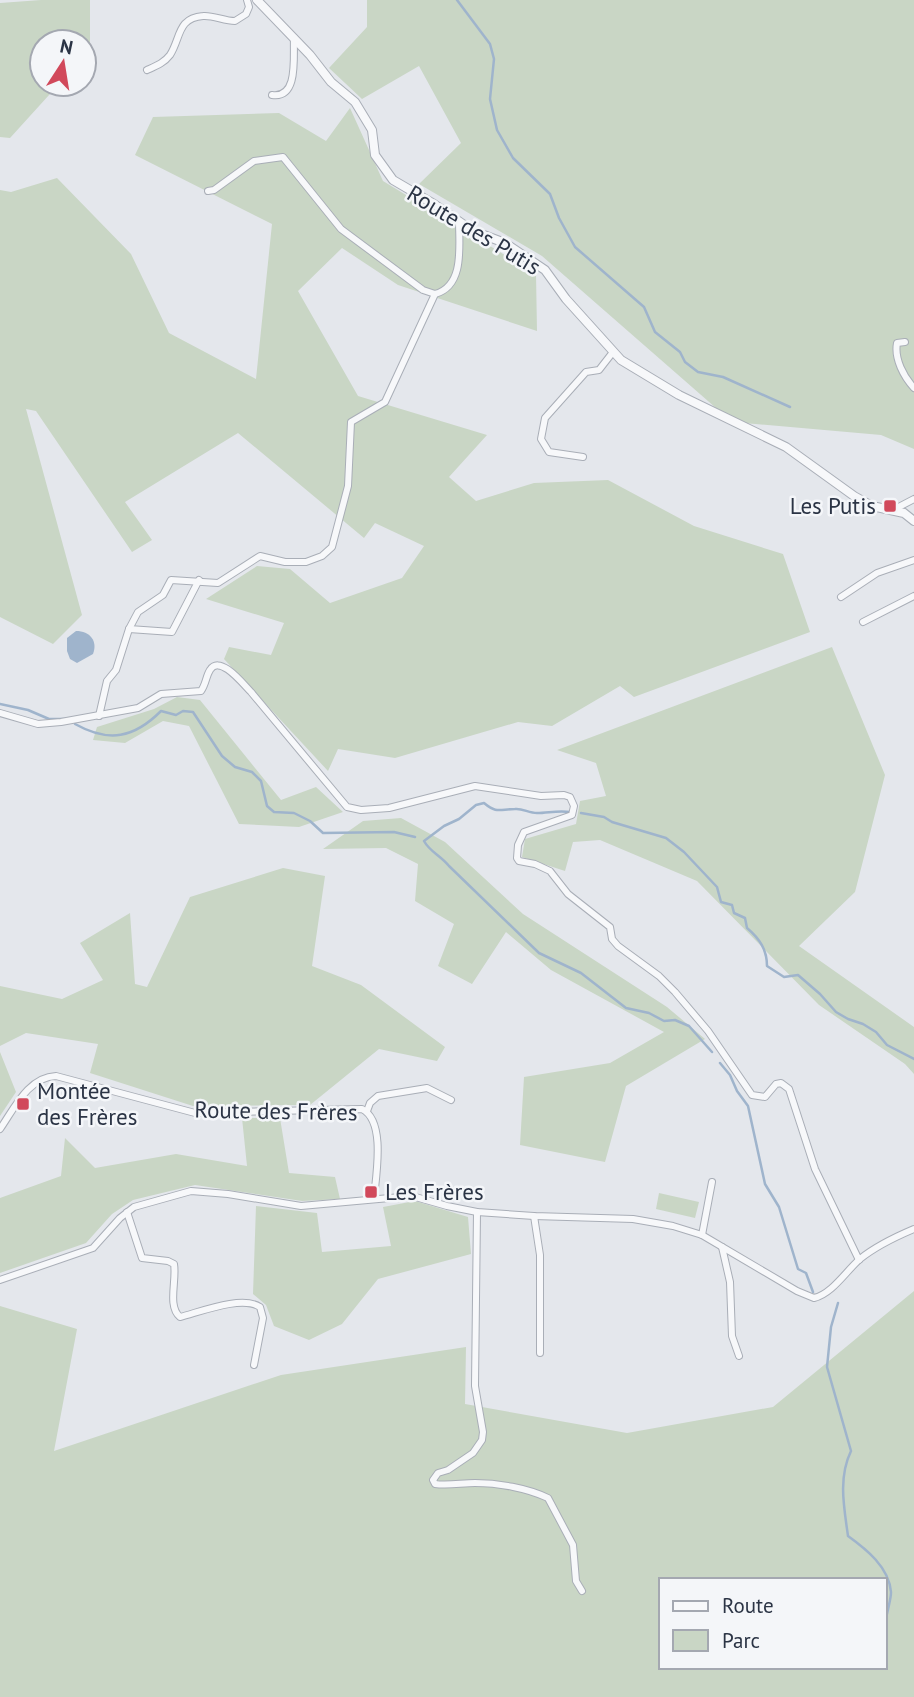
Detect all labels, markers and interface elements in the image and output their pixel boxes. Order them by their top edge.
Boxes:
north arrow [28,28,98,98]
text: N [58,33,75,59]
street label: Route des Putis [402,178,546,281]
place label: Les Putis [790,491,876,520]
marker: Les Putis [882,498,898,514]
place label: Montée des Frères [37,1076,137,1131]
street label: Route des Frères [194,1095,358,1126]
marker: Montée des Frères [15,1096,31,1112]
place label: Les Frères [385,1177,484,1206]
marker: Les Frères [363,1184,379,1200]
legend [659,1578,886,1669]
text: Route [722,1592,774,1619]
text: Parc [722,1627,760,1654]

